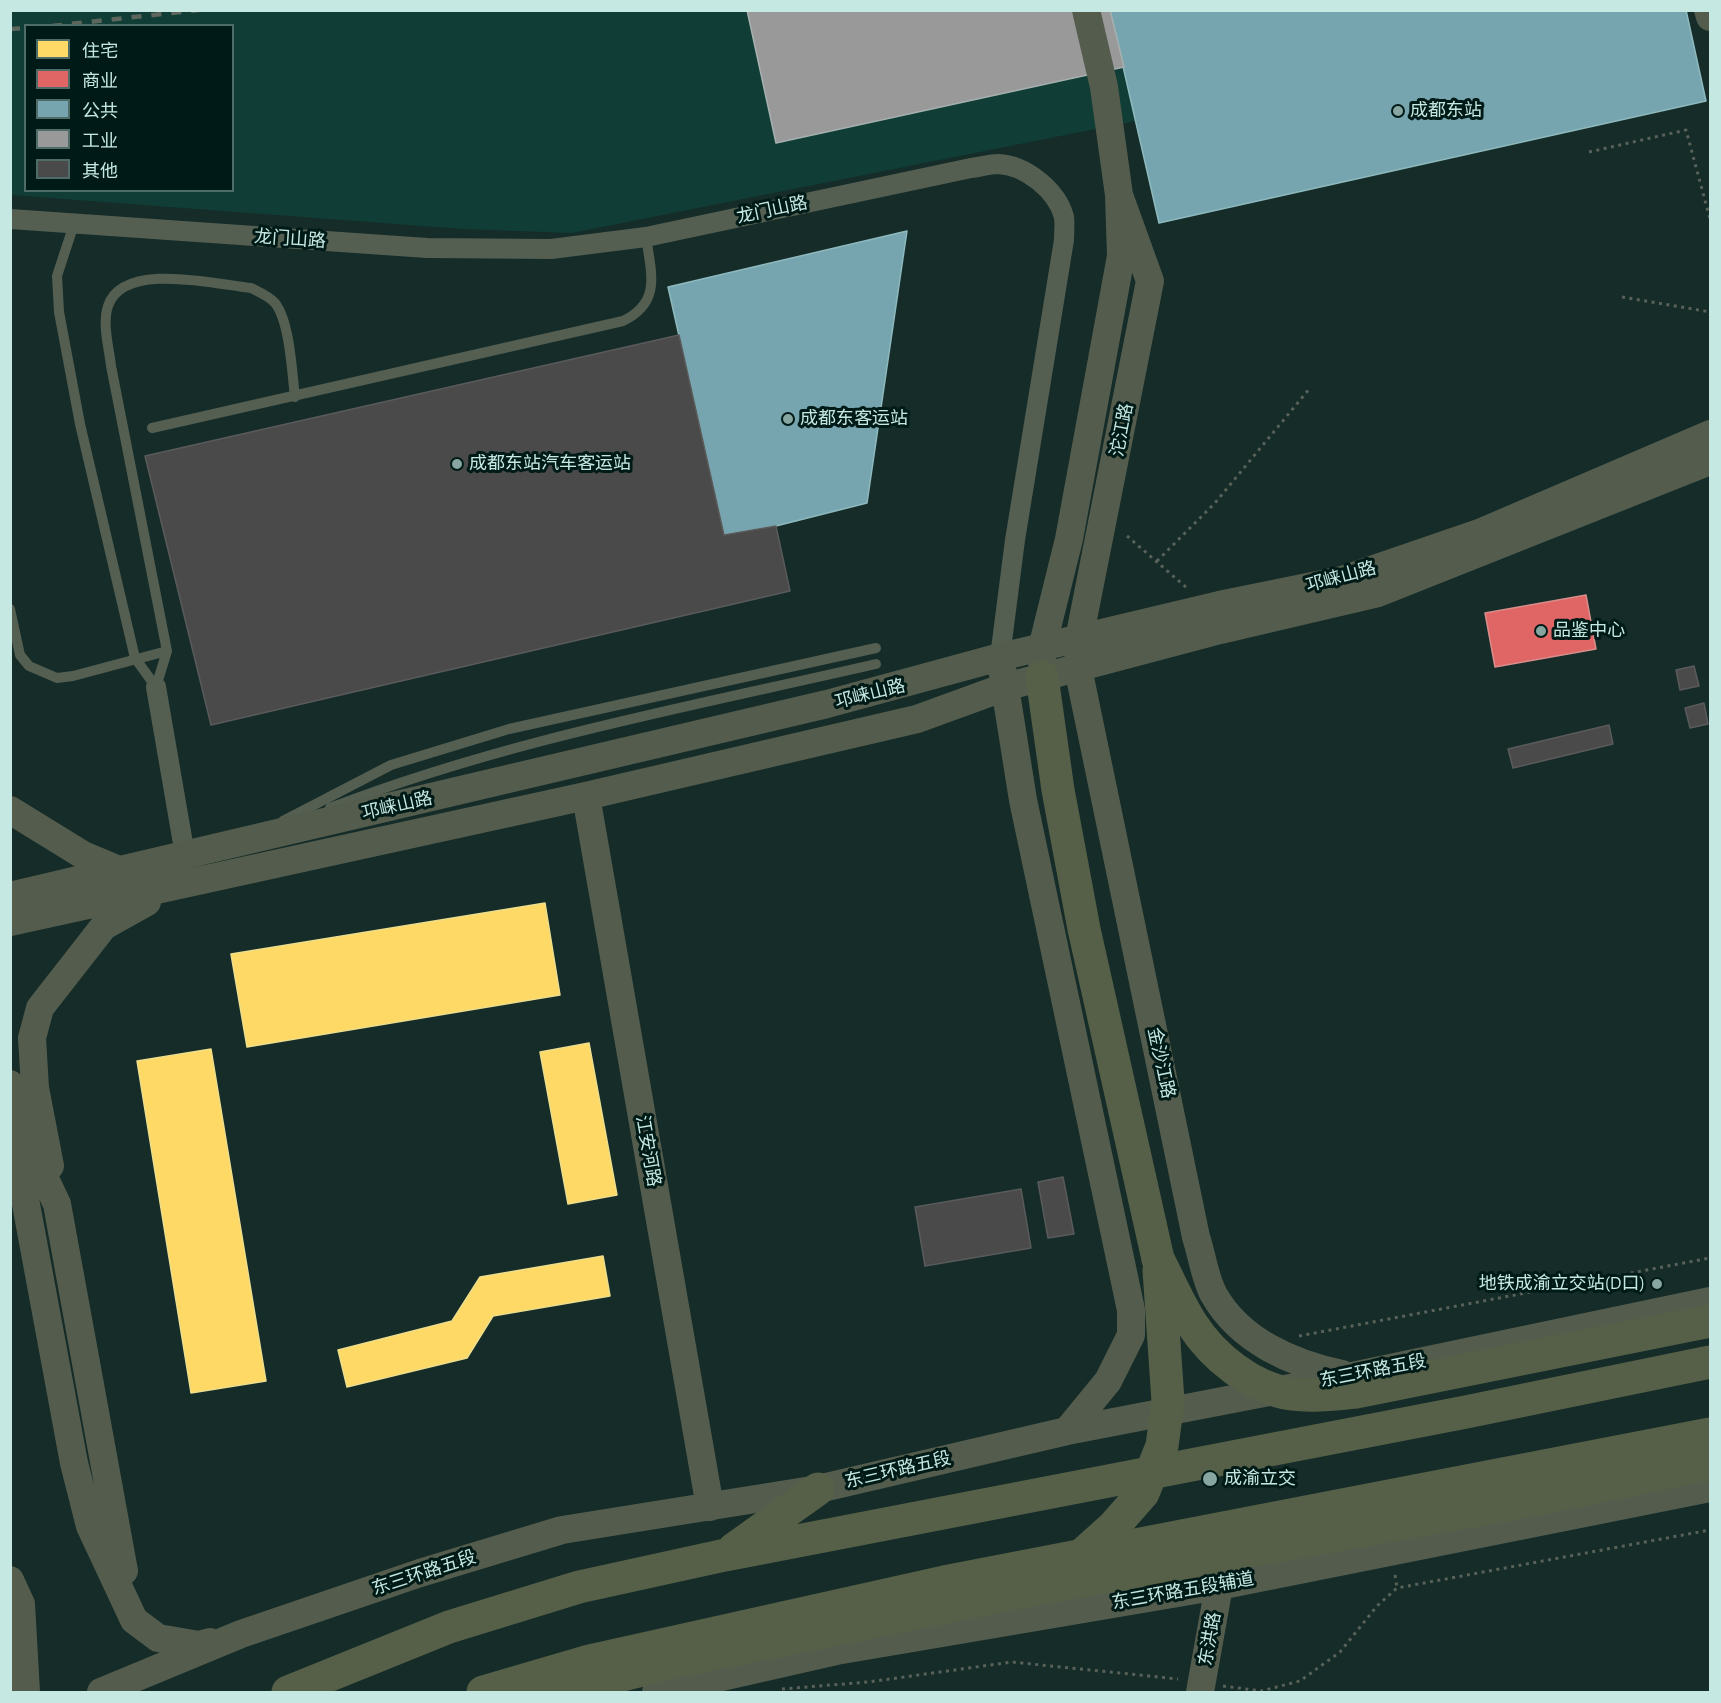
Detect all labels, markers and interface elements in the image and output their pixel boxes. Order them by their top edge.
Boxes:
legend [24,24,234,192]
text: 住宅 [82,43,118,61]
text: 商业 [82,73,118,91]
place label: 成都东站 [1410,100,1482,122]
text: 公共 [82,103,118,121]
marker: 成都东站 [1391,104,1405,118]
text: 工业 [82,133,118,151]
text: 其他 [82,163,118,181]
street label: 龙门山路 [735,192,809,228]
street label: 龙门山路 [253,226,327,252]
street label: 沱江路 [1106,401,1138,459]
place label: 成都东客运站 [800,408,908,430]
marker: 成都东客运站 [781,412,795,426]
place label: 成都东站汽车客运站 [469,453,631,475]
marker: 成都东站汽车客运站 [450,457,464,471]
street label: 邛崃山路 [1303,557,1379,597]
place label: 品鉴中心 [1553,620,1625,642]
marker: 品鉴中心 [1534,624,1548,638]
street label: 邛崃山路 [832,675,908,713]
street label: 邛崃山路 [359,787,435,825]
street label: 金沙江路 [1143,1026,1179,1100]
street label: 江安河路 [631,1114,665,1188]
place label: 地铁成渝立交站(D口) [1479,1273,1645,1295]
marker: 地铁成渝立交站(D口) [1650,1277,1664,1291]
street label: 东三环路五段 [1318,1350,1428,1392]
street label: 东三环路五段 [843,1447,953,1493]
place label: 成渝立交 [1224,1468,1296,1490]
marker: 成渝立交 [1201,1470,1219,1488]
street label: 东三环路五段 [369,1546,479,1600]
street label: 东三环路五段辅道 [1110,1568,1256,1614]
street label: 东洪路 [1195,1611,1225,1667]

